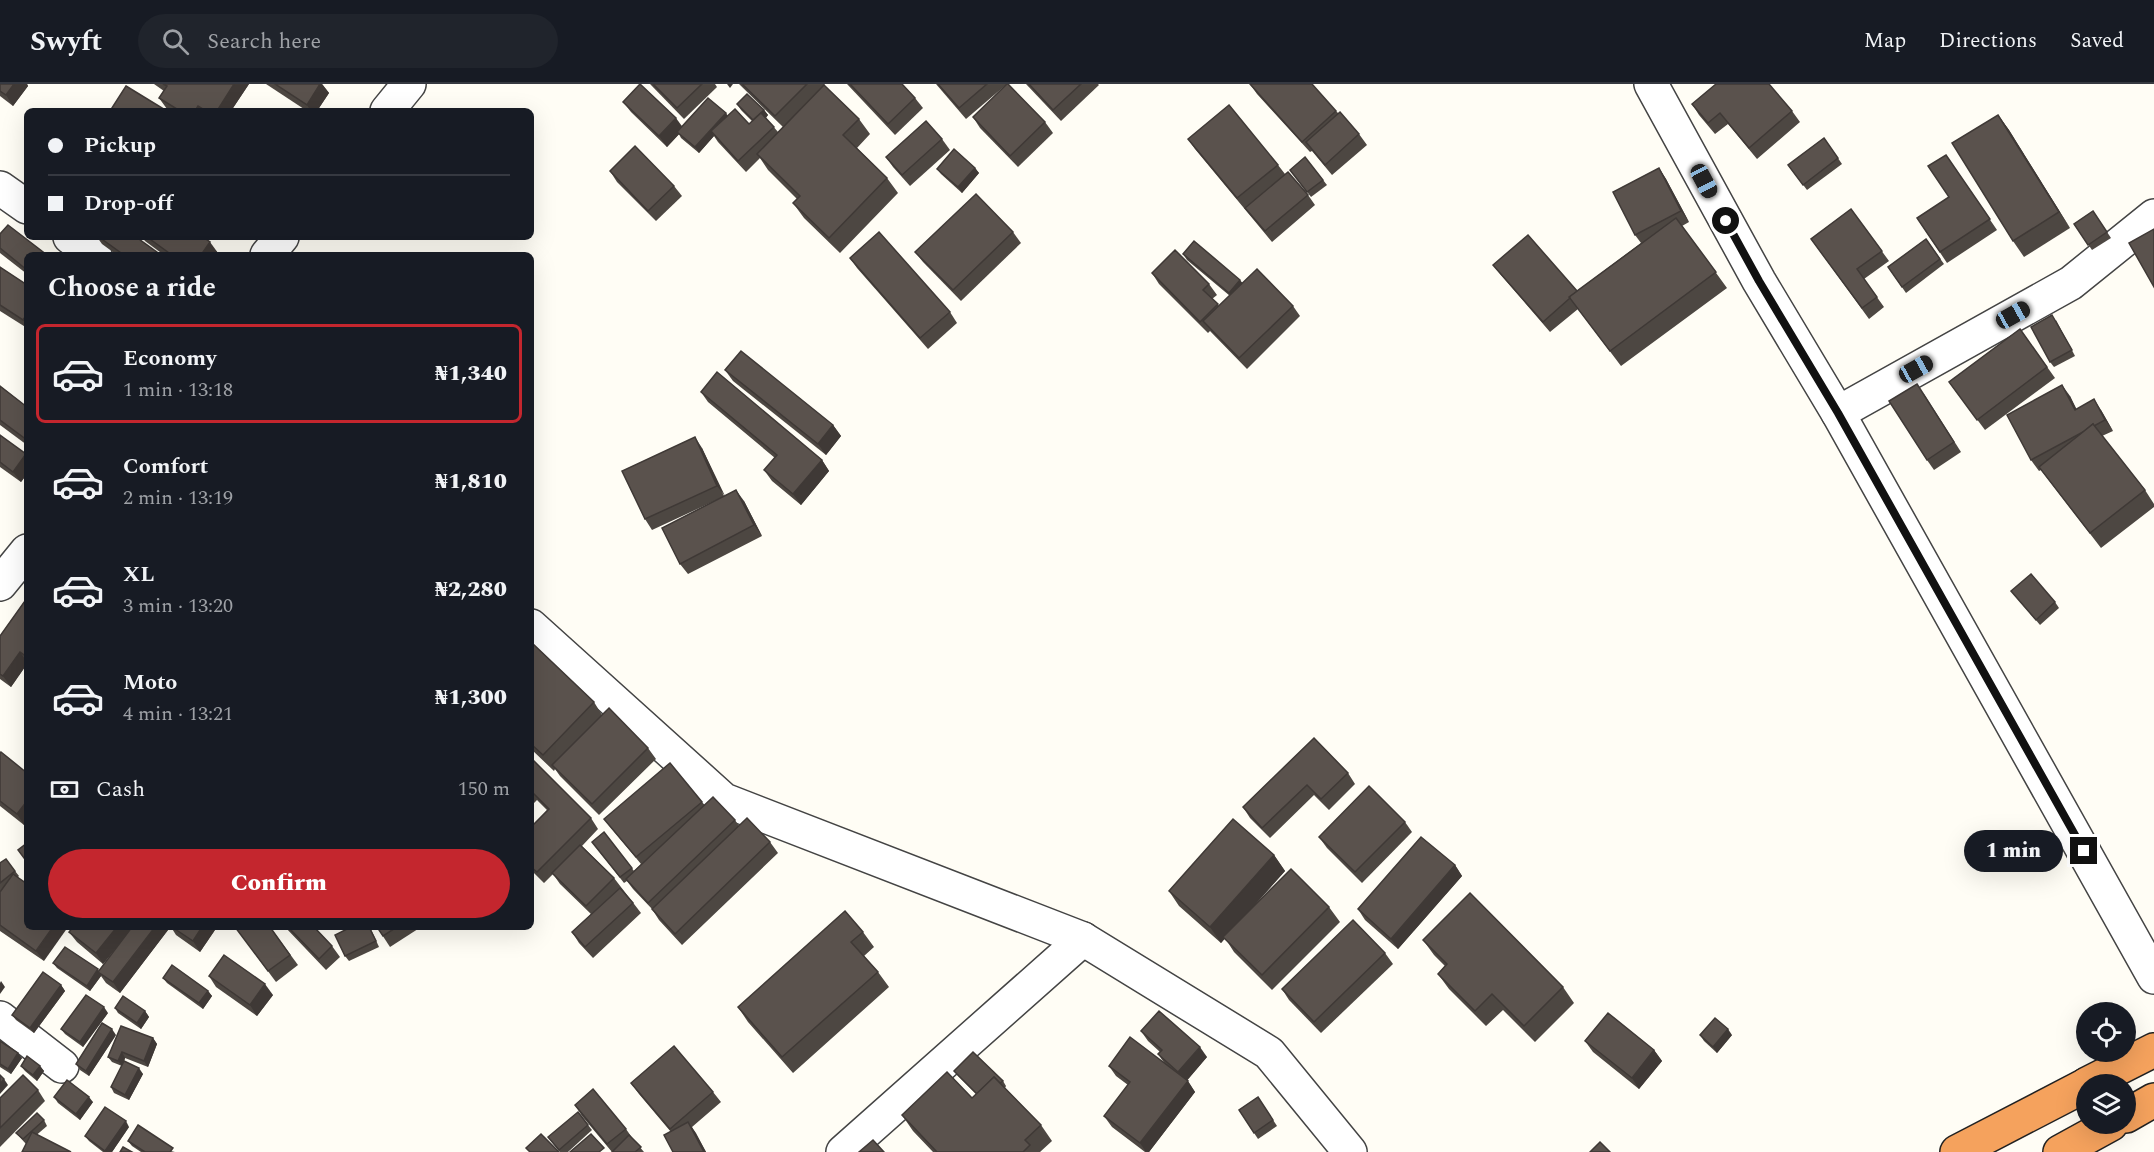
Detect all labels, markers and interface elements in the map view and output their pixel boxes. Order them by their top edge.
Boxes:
search box [138,14,558,68]
text: Swyft [30,20,102,63]
icon: search [159,25,192,58]
text: Search here [207,25,321,58]
text: Map [1864,25,1906,57]
text: Directions [1939,25,2037,57]
text: Saved [2070,25,2124,57]
text: Pickup [84,129,156,162]
car [1688,161,1720,201]
text: Drop-off [84,187,173,220]
route start [1712,207,1739,234]
text: Choose a ride [48,267,216,309]
car [1993,298,2033,332]
text: Economy [123,342,216,375]
icon: car [51,347,105,401]
car [1896,352,1936,386]
text: ₦1,340 [435,357,507,390]
text: 1 min · 13:18 [123,375,233,405]
text: Comfort [123,450,208,483]
icon: car [51,455,105,509]
text: ₦1,810 [435,465,507,498]
text: 2 min · 13:19 [123,483,233,513]
text: XL [123,558,154,591]
icon: car [51,563,105,617]
text: ₦2,280 [435,573,507,606]
text: 3 min · 13:20 [123,591,233,621]
text: Moto [123,666,177,699]
icon: car [51,671,105,725]
text: ₦1,300 [435,681,507,714]
text: 4 min · 13:21 [123,699,233,729]
icon: cash [48,773,81,806]
text: Cash [96,773,145,806]
text: 150 m [458,774,510,804]
callout: 1 min [1964,830,2063,872]
text: 1 min [1986,836,2041,866]
route end [2070,837,2097,864]
button: Confirm [48,849,510,918]
map controls [2076,1002,2136,1134]
button: locate [2076,1002,2136,1062]
button: layers [2076,1074,2136,1134]

